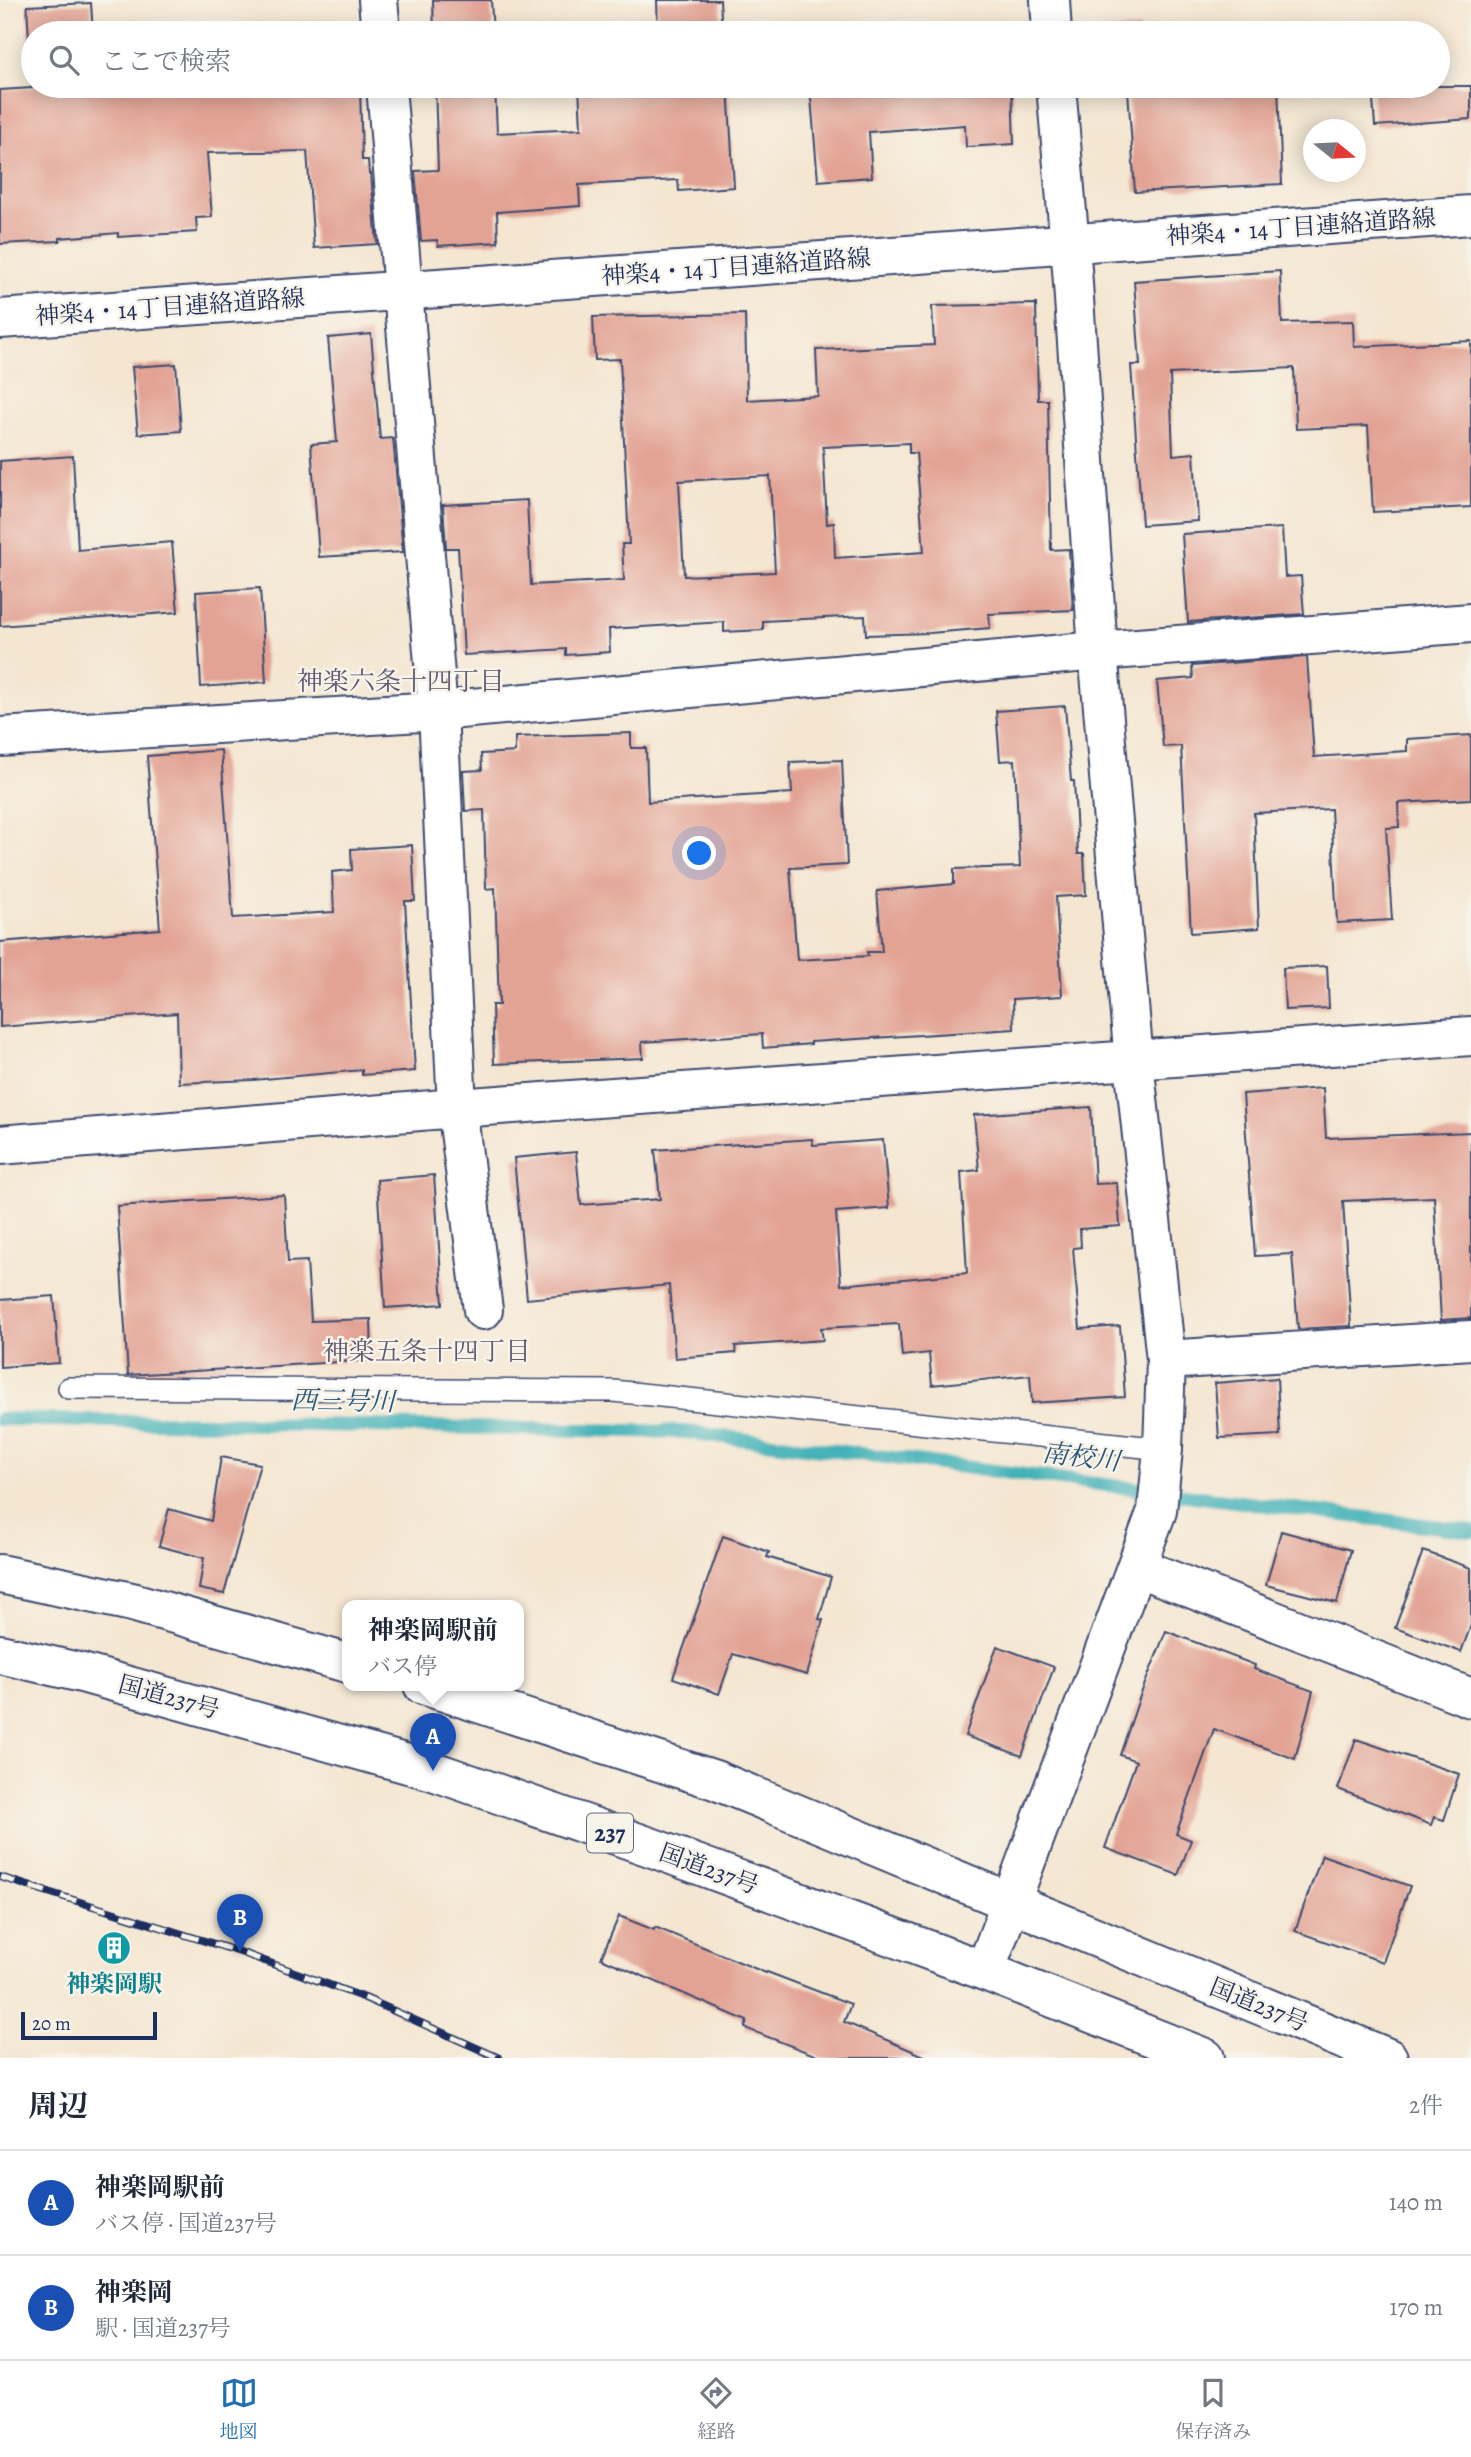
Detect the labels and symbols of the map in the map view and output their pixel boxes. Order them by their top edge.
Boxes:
north arrow [1303,119,1366,182]
street label: 神楽4・14丁目連絡道路線 [1165,202,1437,252]
street label: 神楽4・14丁目連絡道路線 [600,242,872,292]
street label: 神楽4・14丁目連絡道路線 [34,282,306,332]
district label: 神楽六条十四丁目 [297,664,505,699]
your location [682,836,716,870]
district label: 神楽五条十四丁目 [323,1334,531,1369]
water label: 西三号川 [291,1383,398,1419]
water label: 南校川 [1040,1435,1125,1479]
street label: 国道237号 [115,1668,223,1726]
pin: A [410,1713,456,1771]
road number: 237 [587,1814,633,1852]
street label: 国道237号 [655,1836,763,1902]
pin: B [217,1894,263,1952]
building icon: 神楽岡駅 [95,1929,133,1967]
place label: 神楽岡駅 [66,1968,162,2000]
street label: 国道237号 [1205,1971,1313,2039]
scale bar [21,2009,158,2041]

